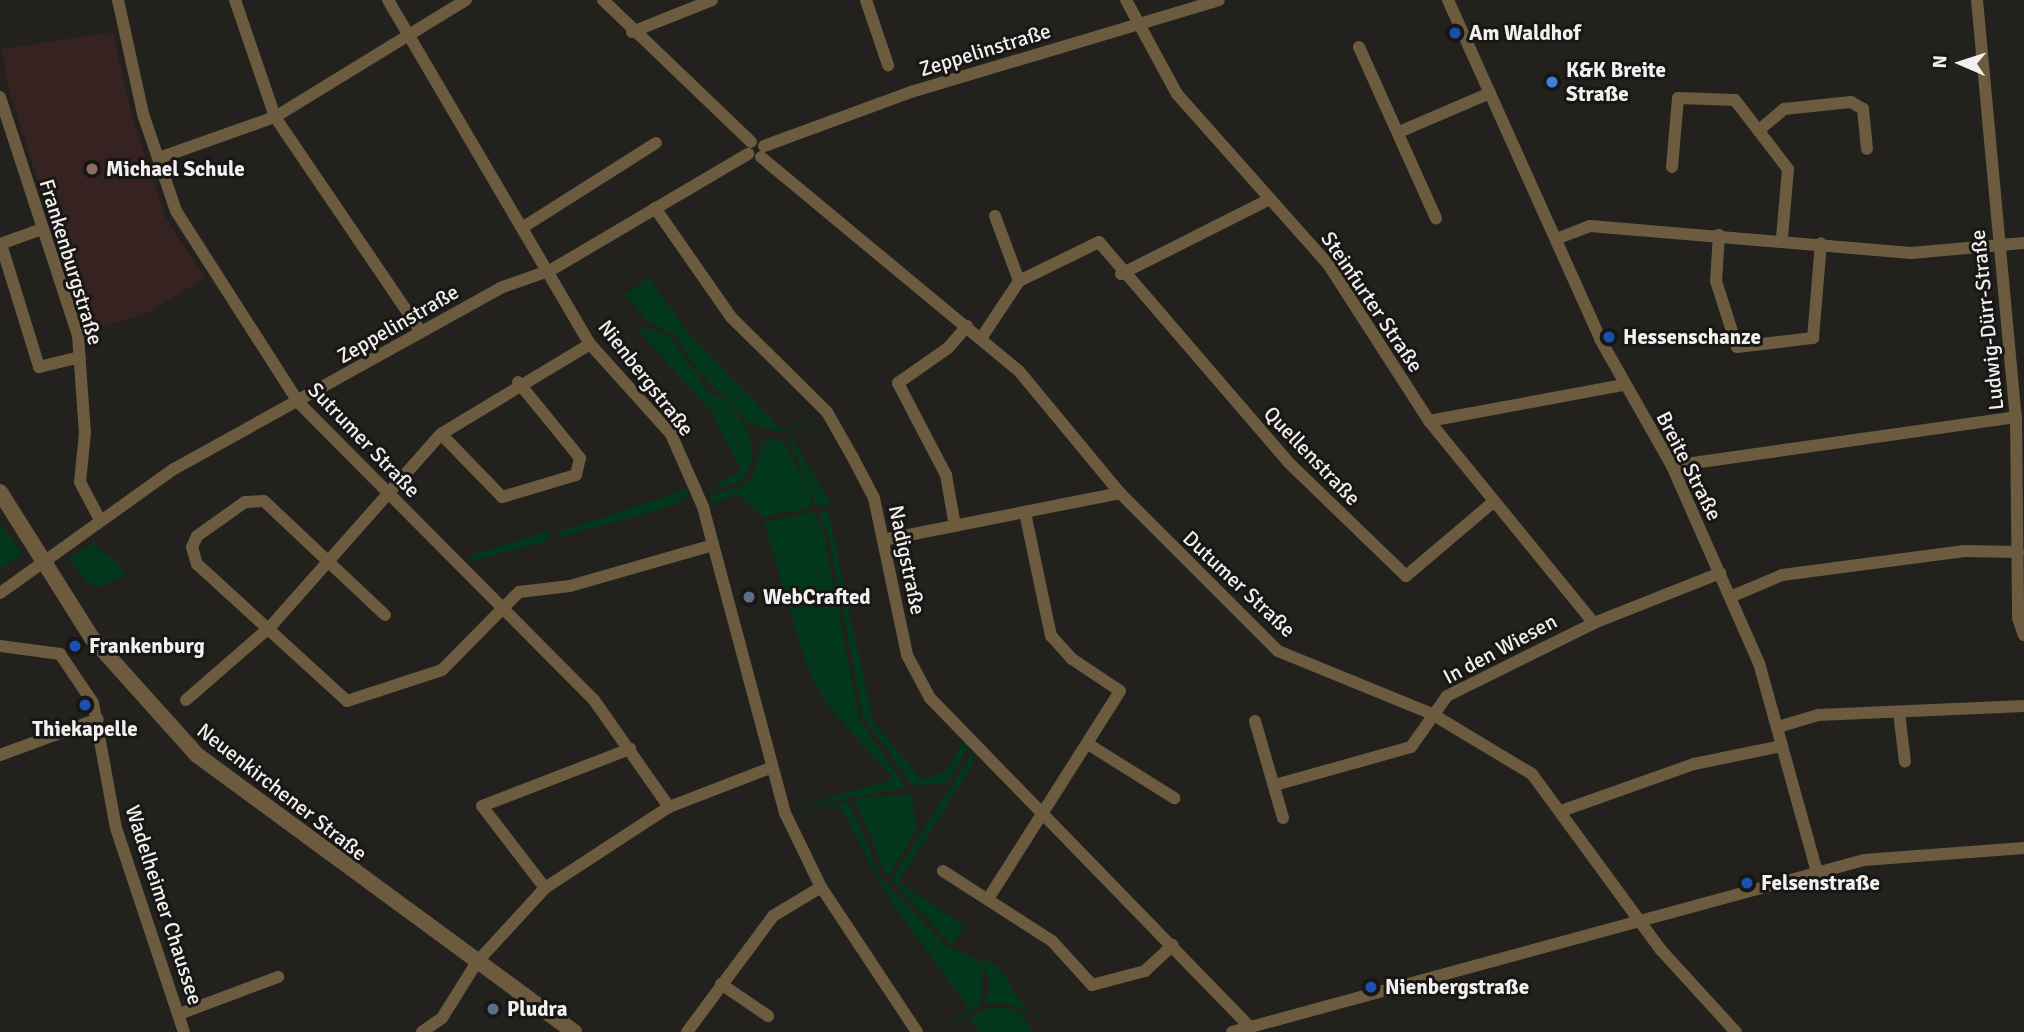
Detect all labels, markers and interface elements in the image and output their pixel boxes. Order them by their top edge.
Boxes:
street label: Zeppelinstraße [916,18,1054,82]
place label: Am Waldhof [1469,20,1581,46]
marker: Am Waldhof [1447,25,1463,41]
north arrow [1926,28,1996,98]
text: N [1928,55,1952,69]
place label: K&K Breite Straße [1566,57,1666,107]
marker: K&K Breite Straße [1544,74,1560,90]
place label: Michael Schule [106,156,245,182]
marker: Michael Schule [84,161,100,177]
street label: Frankenburgstraße [34,176,108,348]
street label: Steinfurter Straße [1316,227,1428,377]
street label: Ludwig-Dürr-Straße [1965,228,2009,412]
street label: Zeppelinstraße [333,279,463,369]
street label: Nienbergstraße [593,315,699,441]
place label: Hessenschanze [1623,324,1761,350]
marker: Hessenschanze [1601,329,1617,345]
street label: Sutrumer Straße [303,377,425,503]
street label: Quellenstraße [1259,401,1365,511]
street label: Breite Straße [1651,407,1727,525]
street label: Nadigstraße [883,503,931,617]
street label: Dutumer Straße [1178,526,1300,642]
place label: WebCrafted [763,584,871,610]
marker: WebCrafted [741,589,757,605]
street label: In den Wiesen [1439,608,1561,690]
place label: Frankenburg [89,633,205,659]
marker: Frankenburg [67,638,83,654]
marker: Thiekapelle [77,697,93,713]
place label: Thiekapelle [32,716,138,742]
street label: Neuenkirchener Straße [192,718,372,866]
street label: Wadelheimer Chaussee [120,802,208,1008]
place label: Felsenstraße [1761,870,1880,896]
marker: Felsenstraße [1739,875,1755,891]
place label: Nienbergstraße [1385,974,1529,1000]
marker: Nienbergstraße [1363,979,1379,995]
place label: Pludra [507,996,567,1022]
marker: Pludra [485,1001,501,1017]

